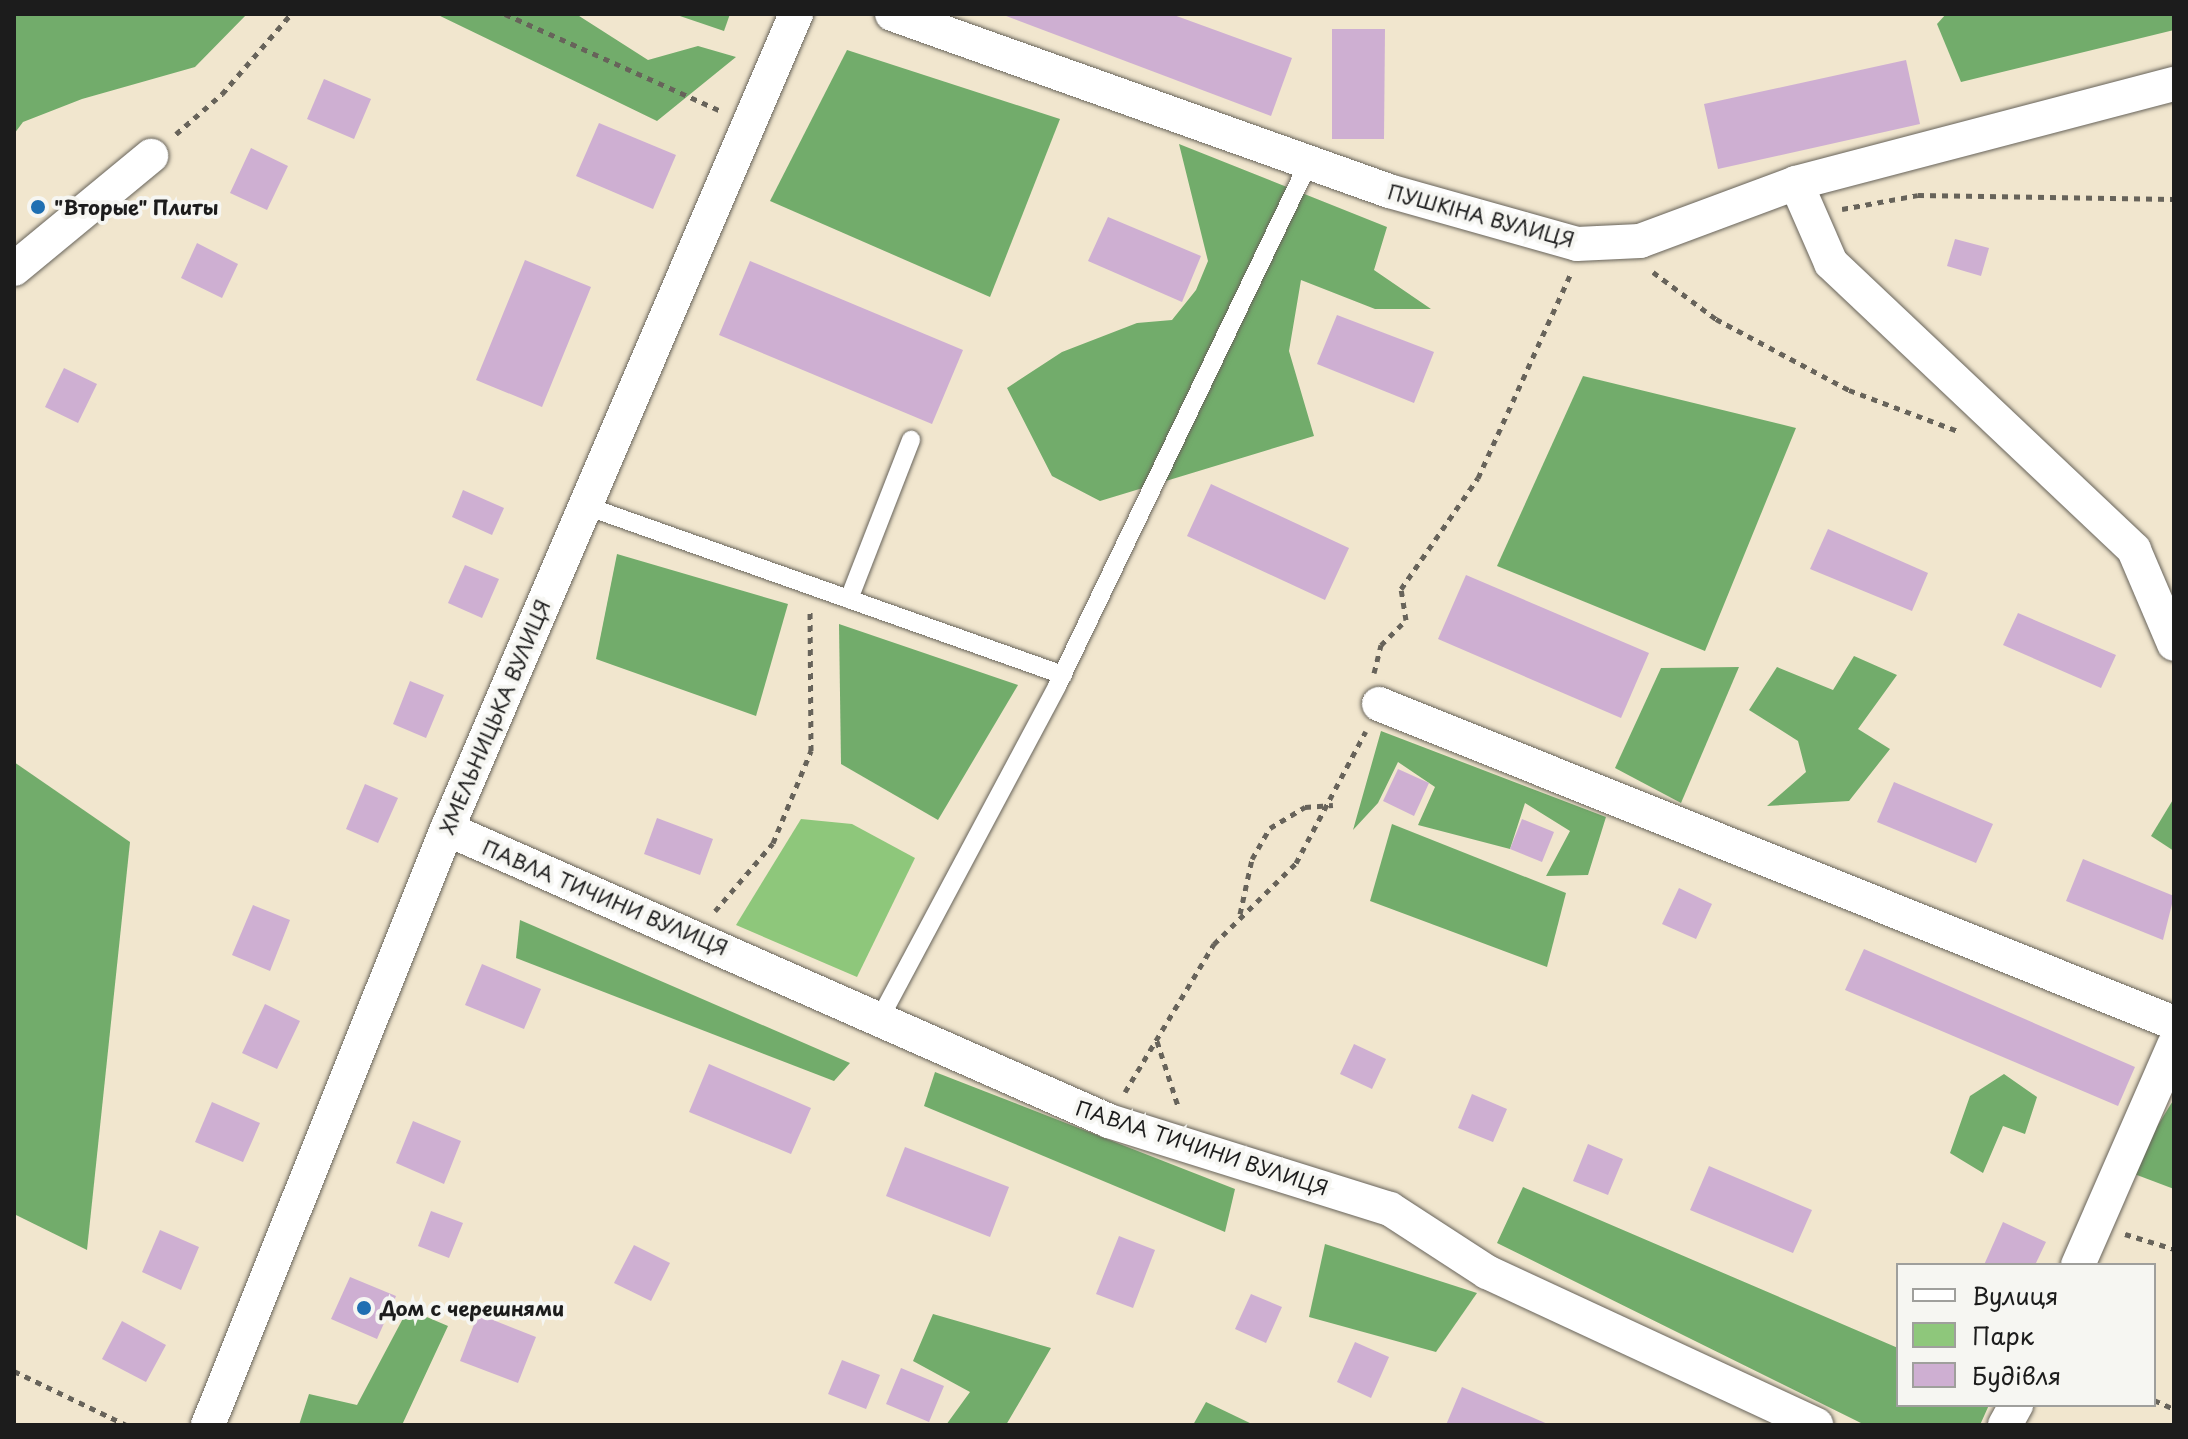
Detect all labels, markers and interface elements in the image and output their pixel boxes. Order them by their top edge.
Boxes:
street label: ПУШКІНА ВУЛИЦЯ [1385,179,1577,253]
place label: "Вторые" Плиты [54,195,219,219]
marker: "Вторые" Плиты [29,198,47,216]
street label: ХМЕЛЬНИЦЬКА ВУЛИЦЯ [435,597,555,837]
street label: ПАВЛА ТИЧИНИ ВУЛИЦЯ [479,836,731,960]
street label: ПАВЛА ТИЧИНИ ВУЛИЦЯ [1073,1096,1331,1200]
legend [1896,1263,2156,1407]
text: Вулиця [1972,1277,2058,1313]
place label: Дом с черешнями [380,1296,566,1320]
marker: Дом с черешнями [355,1299,373,1317]
text: Парк [1972,1317,2034,1353]
text: Будівля [1972,1357,2061,1393]

